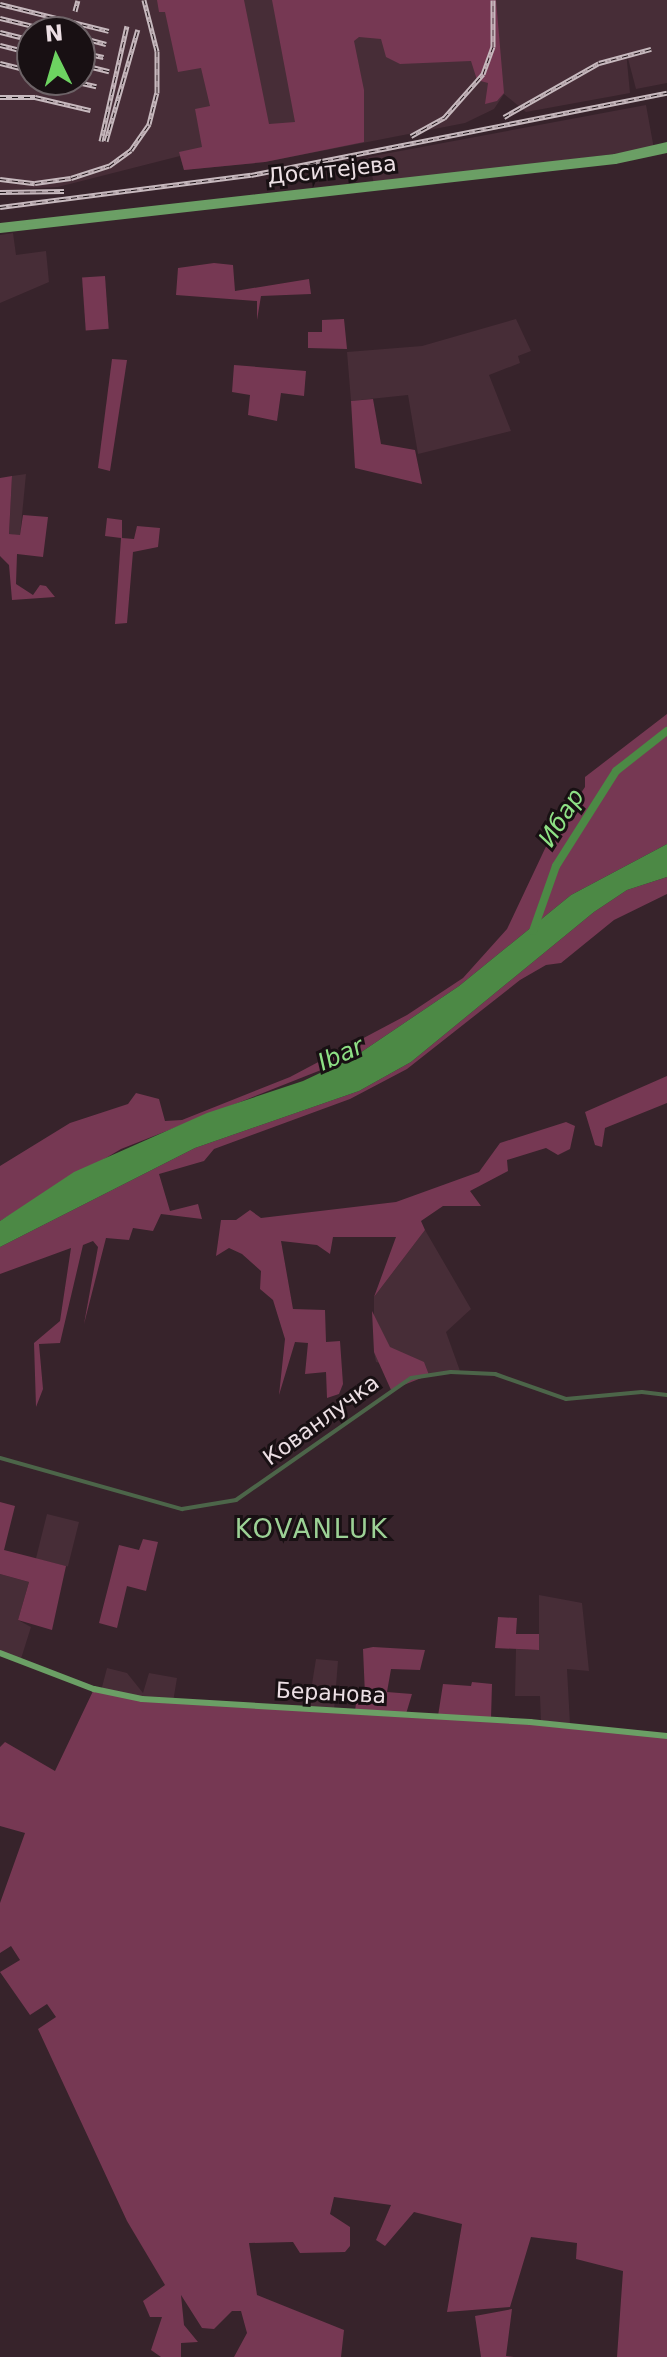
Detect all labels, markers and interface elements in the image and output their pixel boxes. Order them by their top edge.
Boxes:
north arrow [16,16,96,96]
text: N [44,20,64,47]
street label: Доситејева [266,150,398,190]
water label: Ибар [533,784,591,852]
water label: Ibar [314,1032,368,1078]
street label: Кованлучка [258,1369,384,1471]
district label: KOVANLUK [235,1514,389,1546]
street label: Беранова [275,1677,387,1709]

